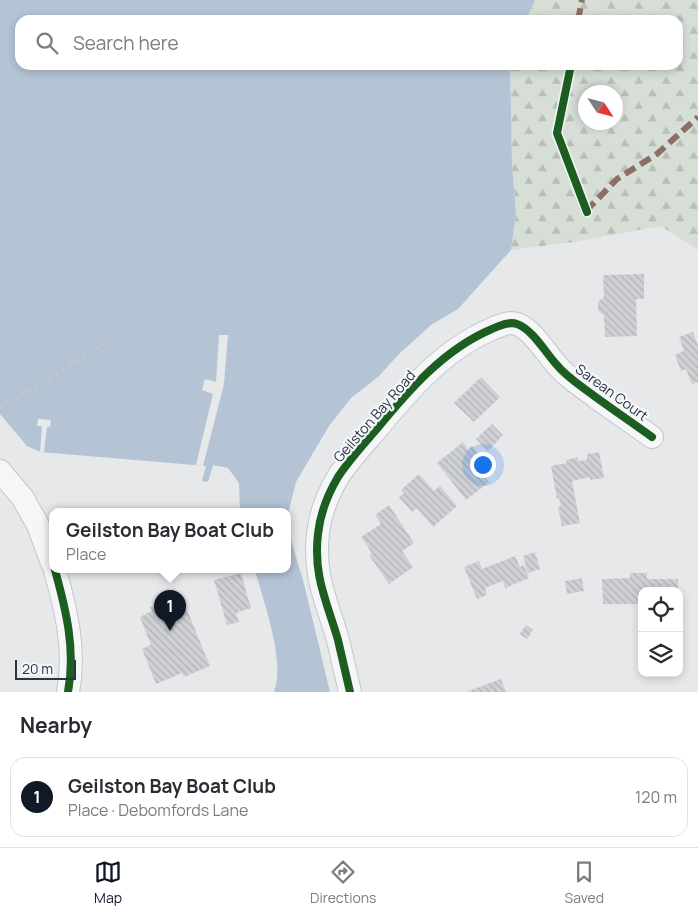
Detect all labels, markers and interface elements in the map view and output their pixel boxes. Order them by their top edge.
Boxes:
search box [15,15,683,70]
icon: search [33,29,61,57]
text: Search here [73,30,179,56]
north arrow [578,85,623,130]
street label: Sarean Court [572,359,652,425]
street label: Geilston Bay Road [329,366,419,466]
your location [470,452,496,478]
popup [49,508,291,573]
text: Geilston Bay Boat Club [66,517,274,543]
text: Place [66,543,106,565]
map controls [638,587,683,677]
button: locate [638,587,683,632]
pin: 1 [154,590,186,631]
button: layers [638,632,683,677]
scale bar [15,657,76,680]
text: 20 m [22,659,53,678]
text: Nearby [20,711,92,739]
text: Geilston Bay Boat Club [68,773,276,799]
text: 1 [33,786,41,808]
text: 120 m [635,786,677,808]
text: Place · Debomfords Lane [68,799,248,821]
tab: Map [94,858,122,907]
tab: Directions [310,858,376,907]
tab: Saved [565,858,604,907]

